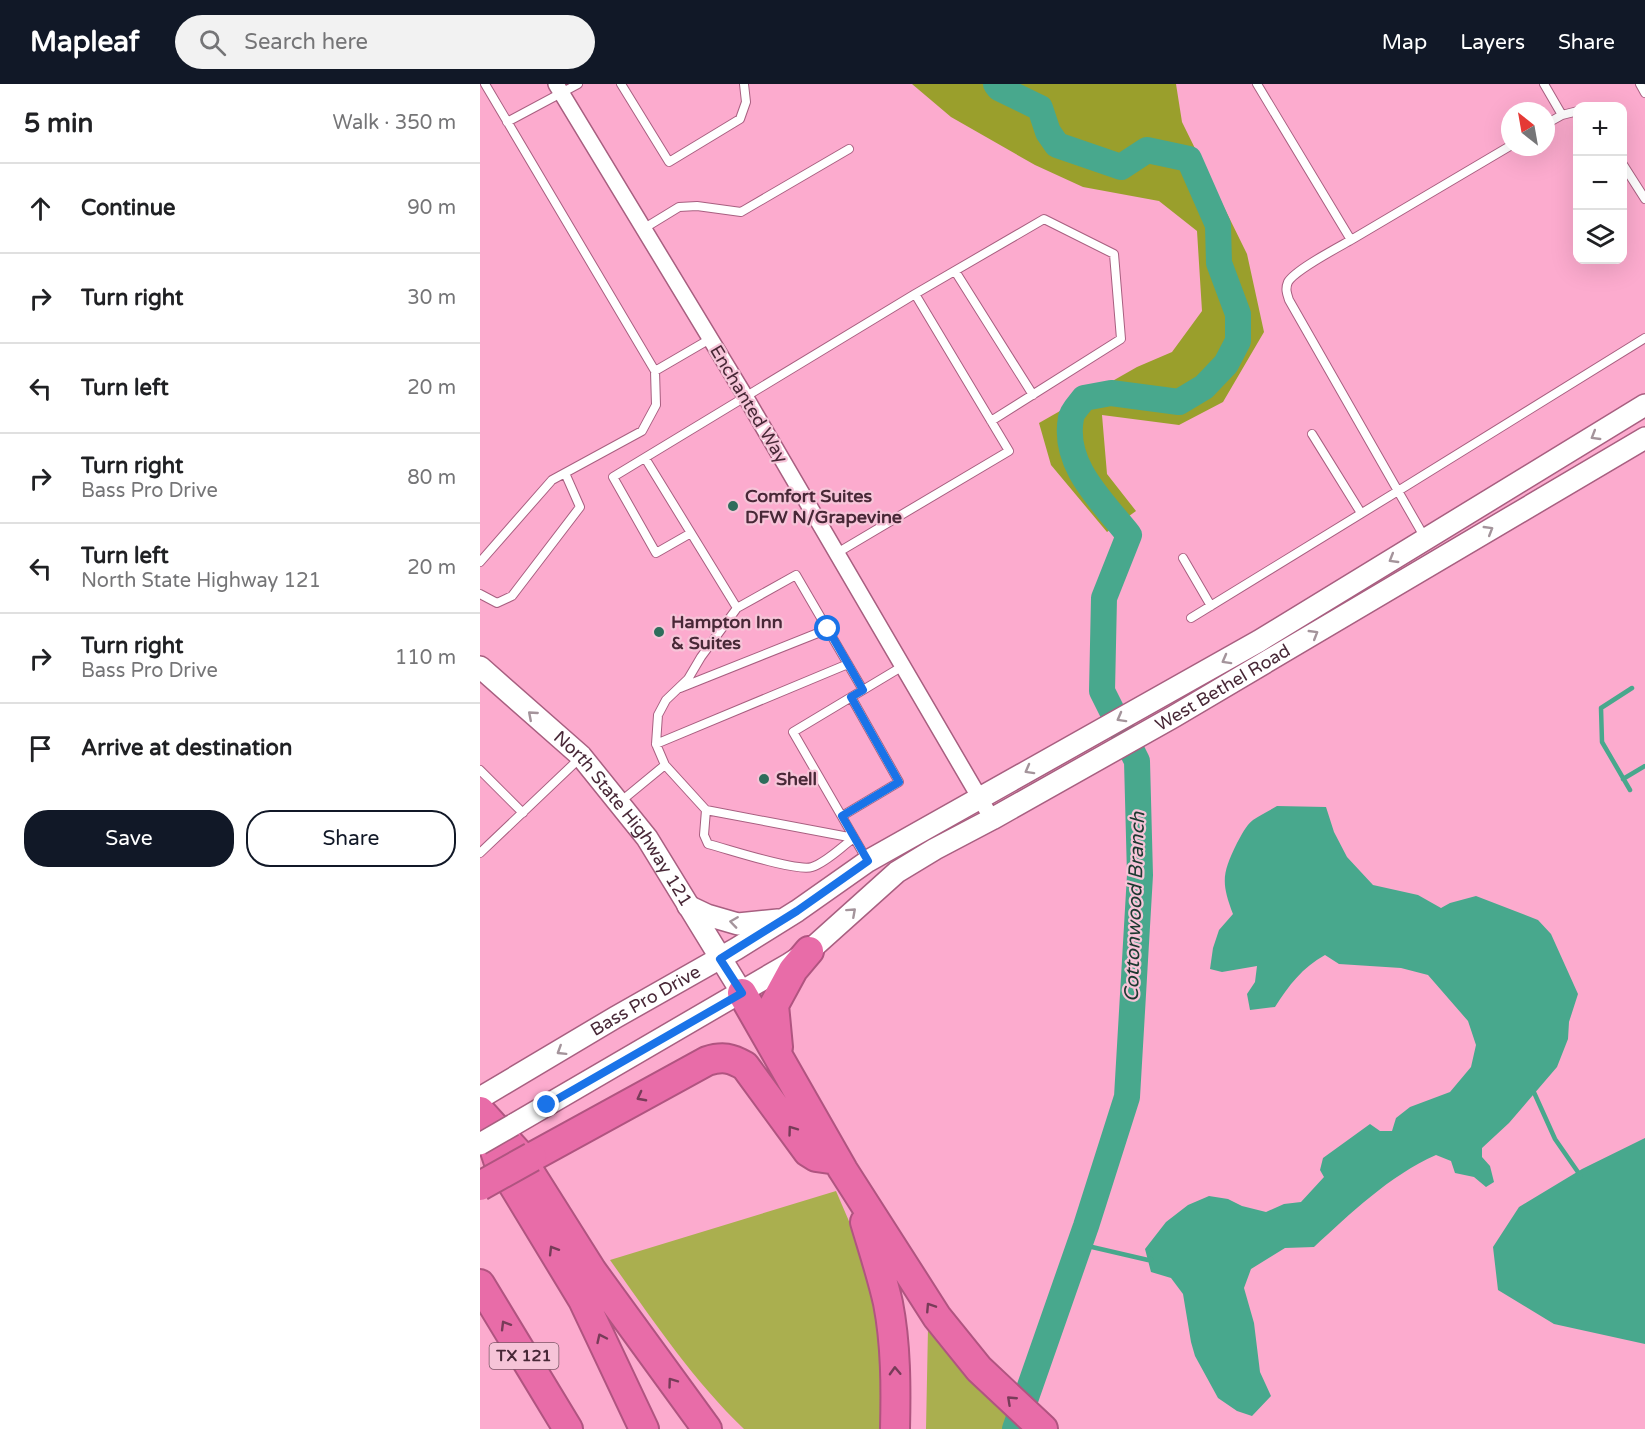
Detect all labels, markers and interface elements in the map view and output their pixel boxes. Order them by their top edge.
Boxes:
search box [175,15,595,69]
text: Mapleaf [30,25,139,59]
icon: search [196,26,229,59]
text: Search here [244,29,368,55]
text: Map [1382,30,1427,55]
text: Layers [1460,30,1525,55]
text: Share [1558,30,1615,55]
north arrow [1501,102,1555,156]
map controls [1573,102,1627,264]
button: + [1573,102,1627,156]
text: 5 min [24,108,93,139]
text: Walk · 350 m [333,111,456,135]
button: − [1573,156,1627,210]
icon: ahead [24,192,57,225]
text: Continue [81,195,176,221]
text: 90 m [407,196,456,220]
button: layers [1573,210,1627,264]
icon: right [24,282,57,315]
text: Turn right [81,285,183,311]
text: 30 m [407,286,456,310]
street label: Enchanted Way [705,341,793,467]
icon: left [24,372,57,405]
text: Turn left [81,375,169,401]
text: 20 m [407,376,456,400]
one-way arrow [1591,428,1601,440]
text: Turn right [81,453,183,479]
icon: right [24,462,57,495]
text: 80 m [407,466,456,490]
text: Bass Pro Drive [81,479,218,503]
place label: Comfort Suites DFW N/Grapevine [745,485,902,528]
marker: Comfort Suites DFW N/Grapevine [726,499,740,513]
one-way arrow [1483,526,1493,538]
text: Turn left [81,543,169,569]
icon: left [24,552,57,585]
one-way arrow [1389,552,1399,564]
text: 20 m [407,556,456,580]
text: North State Highway 121 [81,569,321,593]
place label: Hampton Inn & Suites [671,611,783,654]
route start [814,615,840,641]
marker: Hampton Inn & Suites [652,625,666,639]
one-way arrow [1308,629,1318,641]
text: Turn right [81,633,183,659]
street label: West Bethel Road [1151,639,1294,736]
icon: right [24,642,57,675]
text: 110 m [395,646,456,670]
one-way arrow [1221,652,1232,664]
text: Bass Pro Drive [81,659,218,683]
one-way arrow [528,711,539,722]
one-way arrow [1117,711,1127,723]
street label: North State Highway 121 [549,726,697,910]
icon: arrive [24,732,57,765]
text: Arrive at destination [81,735,292,761]
one-way arrow [1025,763,1035,774]
place label: Shell [776,768,817,790]
marker: Shell [757,772,771,786]
button: Save [24,810,234,867]
button: Share [246,810,456,867]
water label: Cottonwood Branch [1120,811,1150,1003]
one-way arrow [846,908,856,919]
one-way arrow [729,916,738,929]
street label: Bass Pro Drive [586,960,704,1041]
one-way arrow [557,1043,567,1055]
one-way arrow [637,1090,647,1101]
route end [533,1091,559,1117]
one-way arrow [788,1125,799,1136]
one-way arrow [548,1246,560,1256]
one-way arrow [926,1303,937,1314]
one-way arrow [501,1321,513,1331]
one-way arrow [597,1334,609,1345]
road number: TX 121 [489,1343,558,1369]
one-way arrow [888,1366,901,1375]
one-way arrow [668,1378,679,1389]
one-way arrow [1007,1396,1018,1407]

